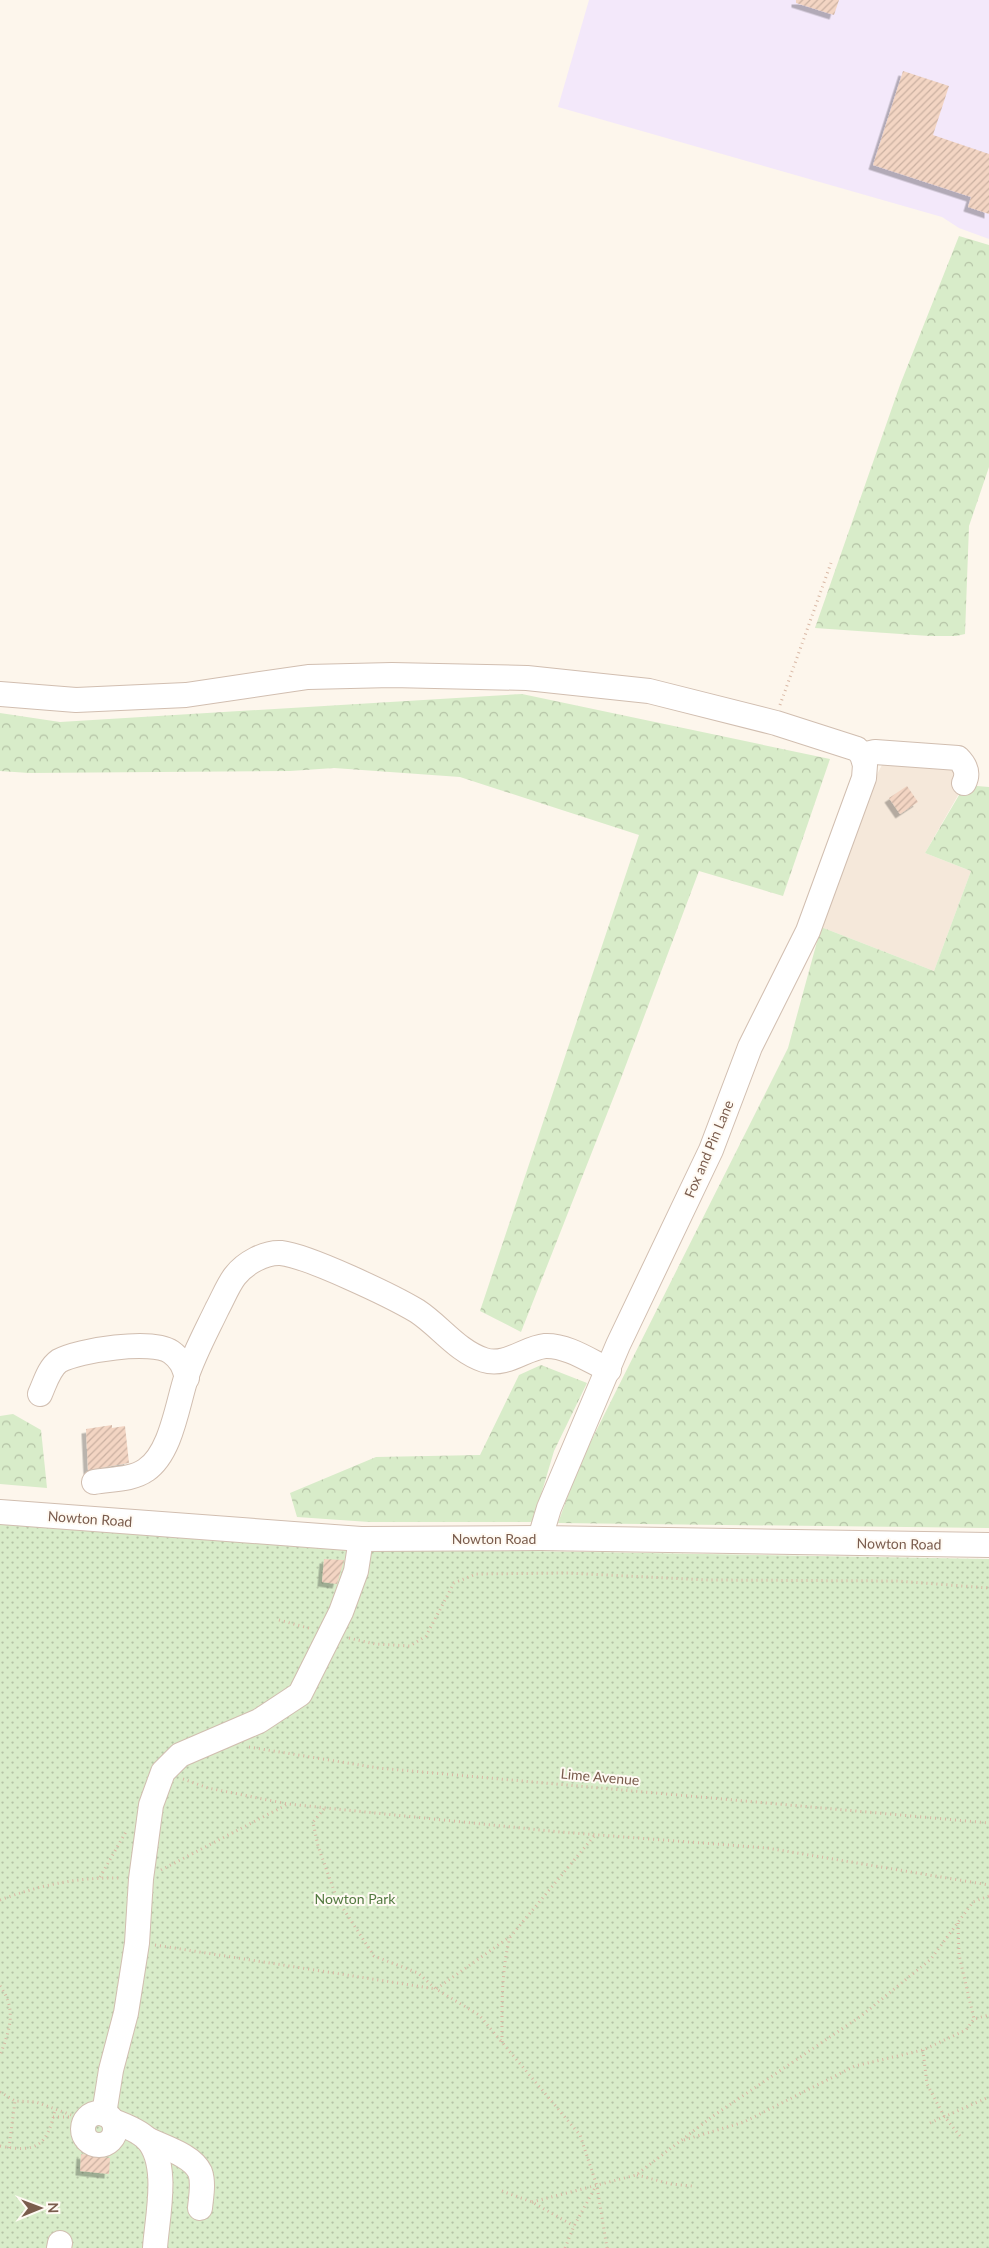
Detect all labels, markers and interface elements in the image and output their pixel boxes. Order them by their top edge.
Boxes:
street label: Fox and Pin Lane [680,1098,737,1200]
street label: Nowton Road [47,1507,133,1530]
street label: Nowton Road [452,1530,536,1547]
street label: Nowton Road [857,1534,941,1553]
street label: Lime Avenue [560,1765,640,1788]
park label: Nowton Park [315,1890,396,1907]
north arrow [15,2183,65,2233]
text: N [45,2202,62,2213]

